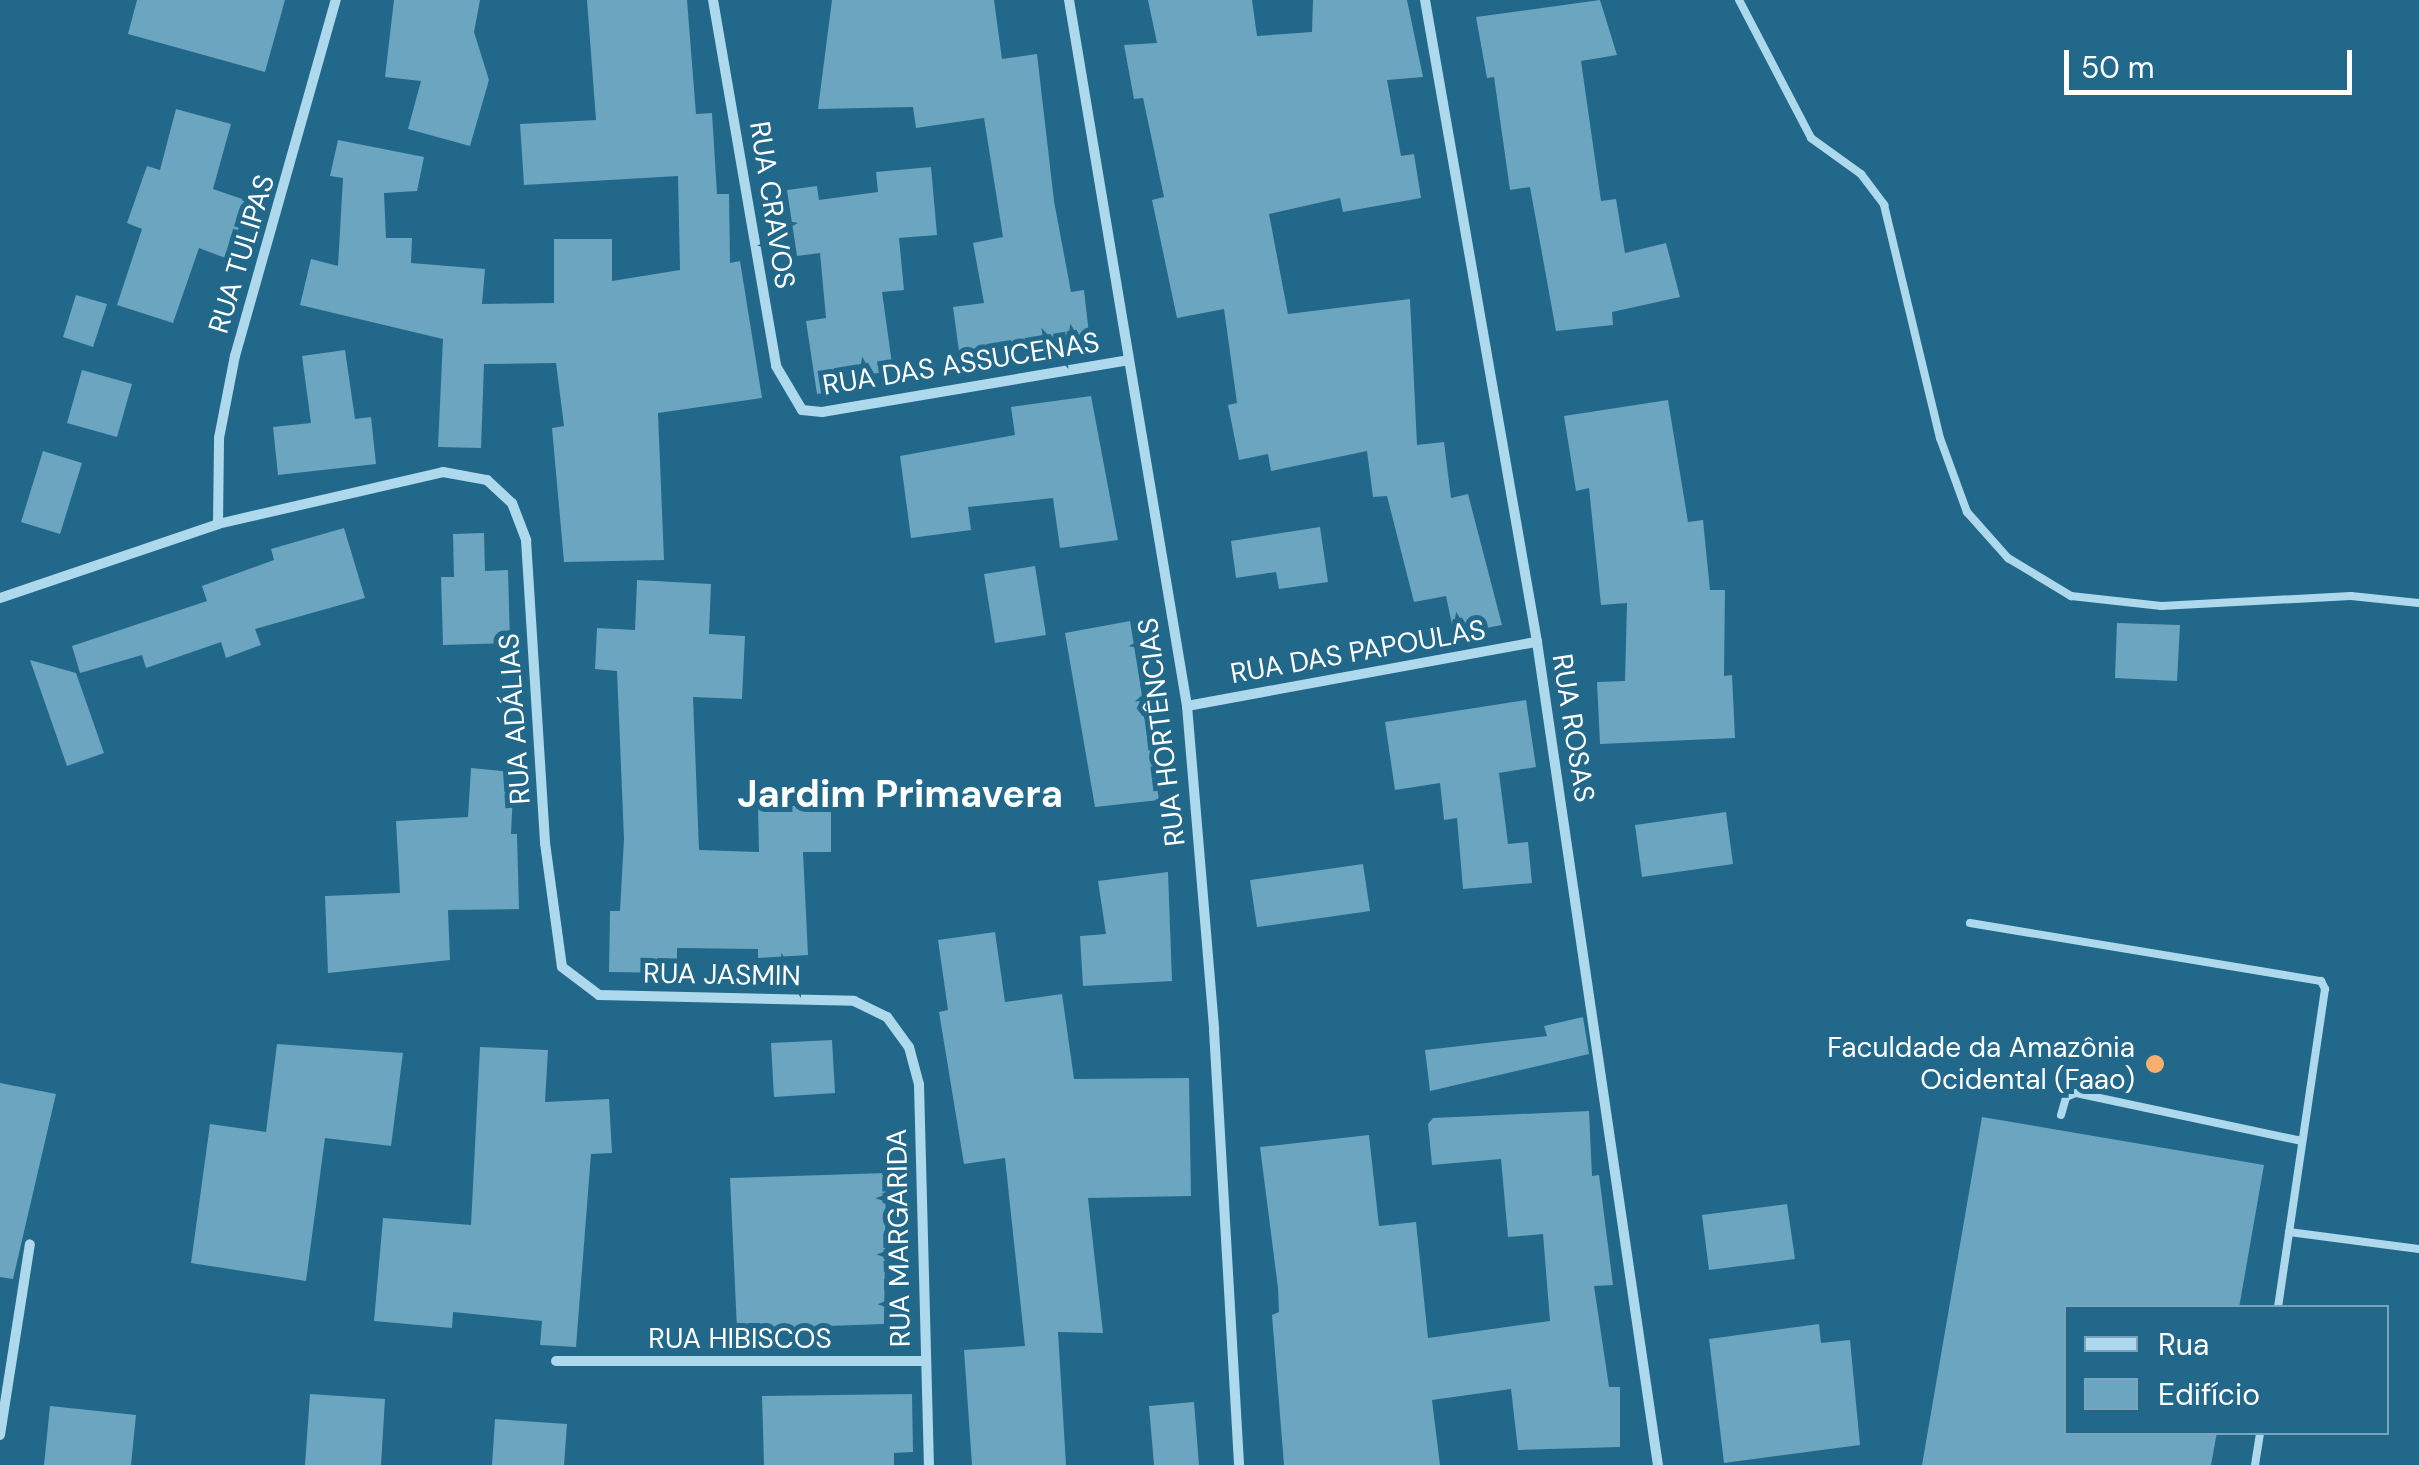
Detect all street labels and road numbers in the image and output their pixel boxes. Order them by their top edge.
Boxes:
street label: RUA CRAVOS [742,119,802,291]
street label: RUA TULIPAS [202,171,282,337]
street label: RUA DAS ASSUCENAS [820,326,1102,402]
street label: RUA DAS PAPOULAS [1228,613,1488,691]
street label: RUA HORTÊNCIAS [1131,616,1193,848]
street label: RUA ADÁLIAS [492,632,538,806]
street label: RUA ROSAS [1545,652,1601,804]
street label: RUA JASMIN [643,957,801,993]
street label: RUA MARGARIDA [880,1129,918,1347]
street label: RUA HIBISCOS [648,1322,832,1356]

